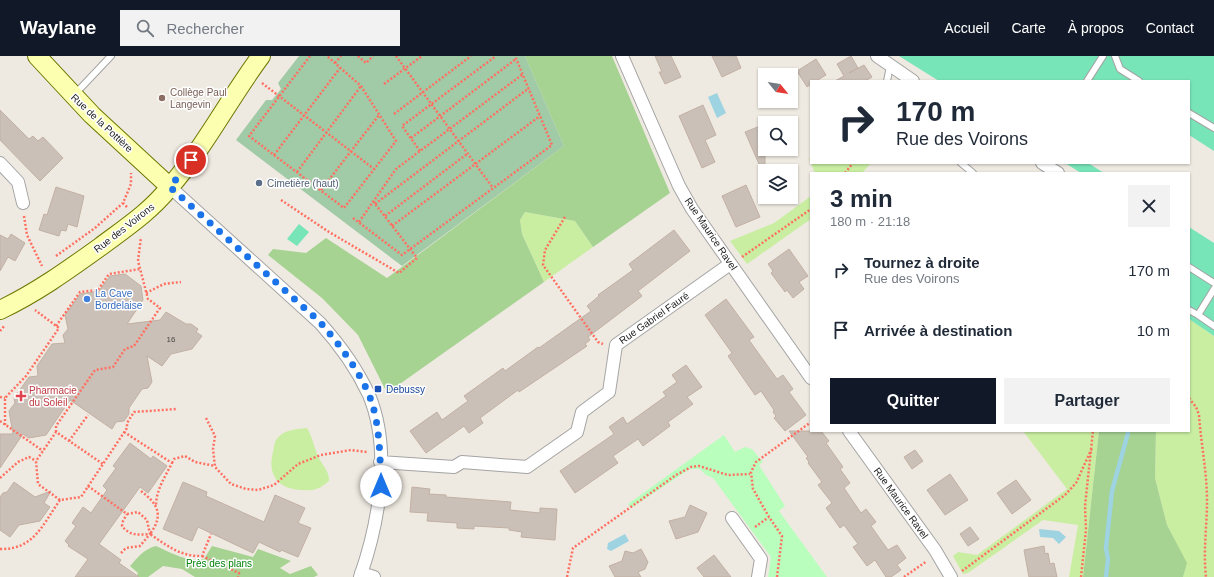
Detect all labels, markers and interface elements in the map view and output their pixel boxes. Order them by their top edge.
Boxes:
search box [120,10,400,46]
text: Waylane [20,17,96,38]
icon: search [134,17,156,39]
text: Rechercher [166,20,244,37]
text: Accueil [944,20,989,36]
text: Carte [1011,20,1046,36]
text: À propos [1068,20,1124,36]
text: Contact [1146,20,1194,36]
north arrow [758,68,798,108]
map controls [758,68,798,204]
place label: Collège Paul Langevin [170,87,227,110]
street label: Rue de la Pottière [69,92,135,155]
marker: Collège Paul Langevin [157,93,167,103]
icon: right [830,96,882,148]
text: 170 m [896,96,975,127]
button: search [758,116,798,156]
text: Rue des Voirons [896,129,1028,149]
pin [174,143,208,177]
icon: arrive [180,149,202,171]
button: layers [758,164,798,204]
marker: Cimetière (haut) [254,178,264,188]
place label: Cimetière (haut) [267,178,339,189]
text: 3 min [830,185,893,212]
button: close [1128,185,1170,227]
street label: Rue Maurice Ravel [683,196,739,272]
street label: Rue des Voirons [92,201,156,255]
text: 180 m · 21:18 [830,214,910,229]
text: Tournez à droite [864,254,980,271]
icon: right [830,259,852,281]
text: 170 m [1128,262,1170,279]
text: Rue des Voirons [864,271,959,286]
place label: La Cave Bordelaise [95,288,143,311]
street label: Rue Gabriel Fauré [617,290,691,346]
marker: La Cave Bordelaise [82,294,92,304]
icon: arrive [830,319,852,341]
text: Arrivée à destination [864,322,1012,339]
text: 10 m [1137,322,1170,339]
house number: 16 [167,335,176,344]
button: Quitter [830,378,996,424]
button: Partager [1004,378,1170,424]
marker: Debussy [373,384,383,394]
place label: Debussy [386,384,425,395]
place label: Pharmacie du Soleil [29,385,77,408]
marker: Pharmacie du Soleil [16,391,26,401]
position arrow [360,465,402,507]
street label: Rue Maurice Ravel [872,465,930,541]
park label: Près des plans [186,558,252,569]

